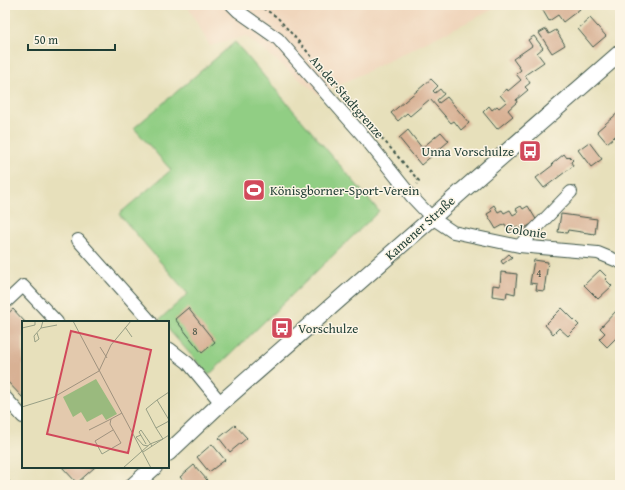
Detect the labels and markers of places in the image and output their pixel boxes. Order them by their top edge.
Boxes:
bus stop icon: Unna Vorschulze [517,138,543,164]
place label: Unna Vorschulze [422,142,514,161]
sports icon: Könisgborner-Sport-Verein [241,177,267,203]
place label: Könisgborner-Sport-Verein [270,181,420,200]
bus stop icon: Vorschulze [269,315,295,341]
place label: Vorschulze [298,319,358,338]

